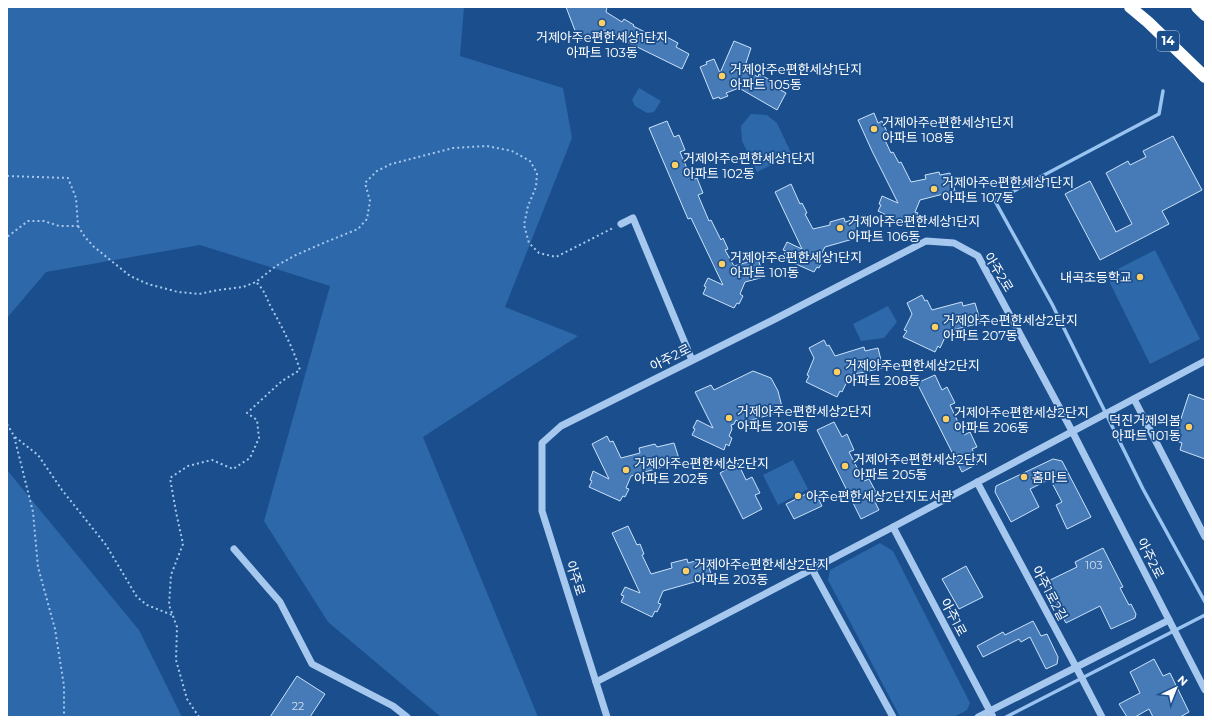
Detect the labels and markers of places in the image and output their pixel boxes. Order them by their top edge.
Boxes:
marker: 거제아주e편한세상1단지 아파트 103동 [597,18,607,28]
place label: 거제아주e편한세상1단지 아파트 103동 [536,29,668,60]
place label: 거제아주e편한세상1단지 아파트 105동 [730,61,862,92]
marker: 거제아주e편한세상1단지 아파트 105동 [717,71,727,81]
place label: 거제아주e편한세상1단지 아파트 108동 [882,114,1014,145]
marker: 거제아주e편한세상1단지 아파트 108동 [869,124,879,134]
place label: 거제아주e편한세상1단지 아파트 102동 [683,150,815,181]
marker: 거제아주e편한세상1단지 아파트 102동 [670,160,680,170]
place label: 거제아주e편한세상1단지 아파트 107동 [942,174,1074,205]
marker: 거제아주e편한세상1단지 아파트 107동 [929,184,939,194]
place label: 거제아주e편한세상1단지 아파트 106동 [848,213,980,244]
marker: 거제아주e편한세상1단지 아파트 106동 [835,223,845,233]
place label: 거제아주e편한세상1단지 아파트 101동 [730,249,862,280]
marker: 거제아주e편한세상1단지 아파트 101동 [717,259,727,269]
place label: 내곡초등학교 [1060,269,1132,285]
marker: 내곡초등학교 [1135,272,1145,282]
place label: 거제아주e편한세상2단지 아파트 207동 [943,312,1078,343]
marker: 거제아주e편한세상2단지 아파트 207동 [930,322,940,332]
place label: 거제아주e편한세상2단지 아파트 208동 [845,357,980,388]
marker: 거제아주e편한세상2단지 아파트 208동 [832,367,842,377]
place label: 거제아주e편한세상2단지 아파트 201동 [737,403,872,434]
place label: 거제아주e편한세상2단지 아파트 206동 [954,404,1089,435]
place label: 덕진거제의봄 아파트 101동 [1109,412,1181,443]
marker: 거제아주e편한세상2단지 아파트 201동 [724,413,734,423]
marker: 거제아주e편한세상2단지 아파트 206동 [941,414,951,424]
marker: 덕진거제의봄 아파트 101동 [1184,422,1194,432]
place label: 거제아주e편한세상2단지 아파트 205동 [853,451,988,482]
place label: 거제아주e편한세상2단지 아파트 202동 [634,455,769,486]
marker: 거제아주e편한세상2단지 아파트 205동 [840,461,850,471]
marker: 거제아주e편한세상2단지 아파트 202동 [621,465,631,475]
place label: 홈마트 [1032,469,1068,485]
marker: 홈마트 [1019,472,1029,482]
place label: 아주e편한세상2단지도서관 [806,488,953,504]
marker: 아주e편한세상2단지도서관 [793,491,803,501]
place label: 거제아주e편한세상2단지 아파트 203동 [694,556,829,587]
marker: 거제아주e편한세상2단지 아파트 203동 [681,566,691,576]

